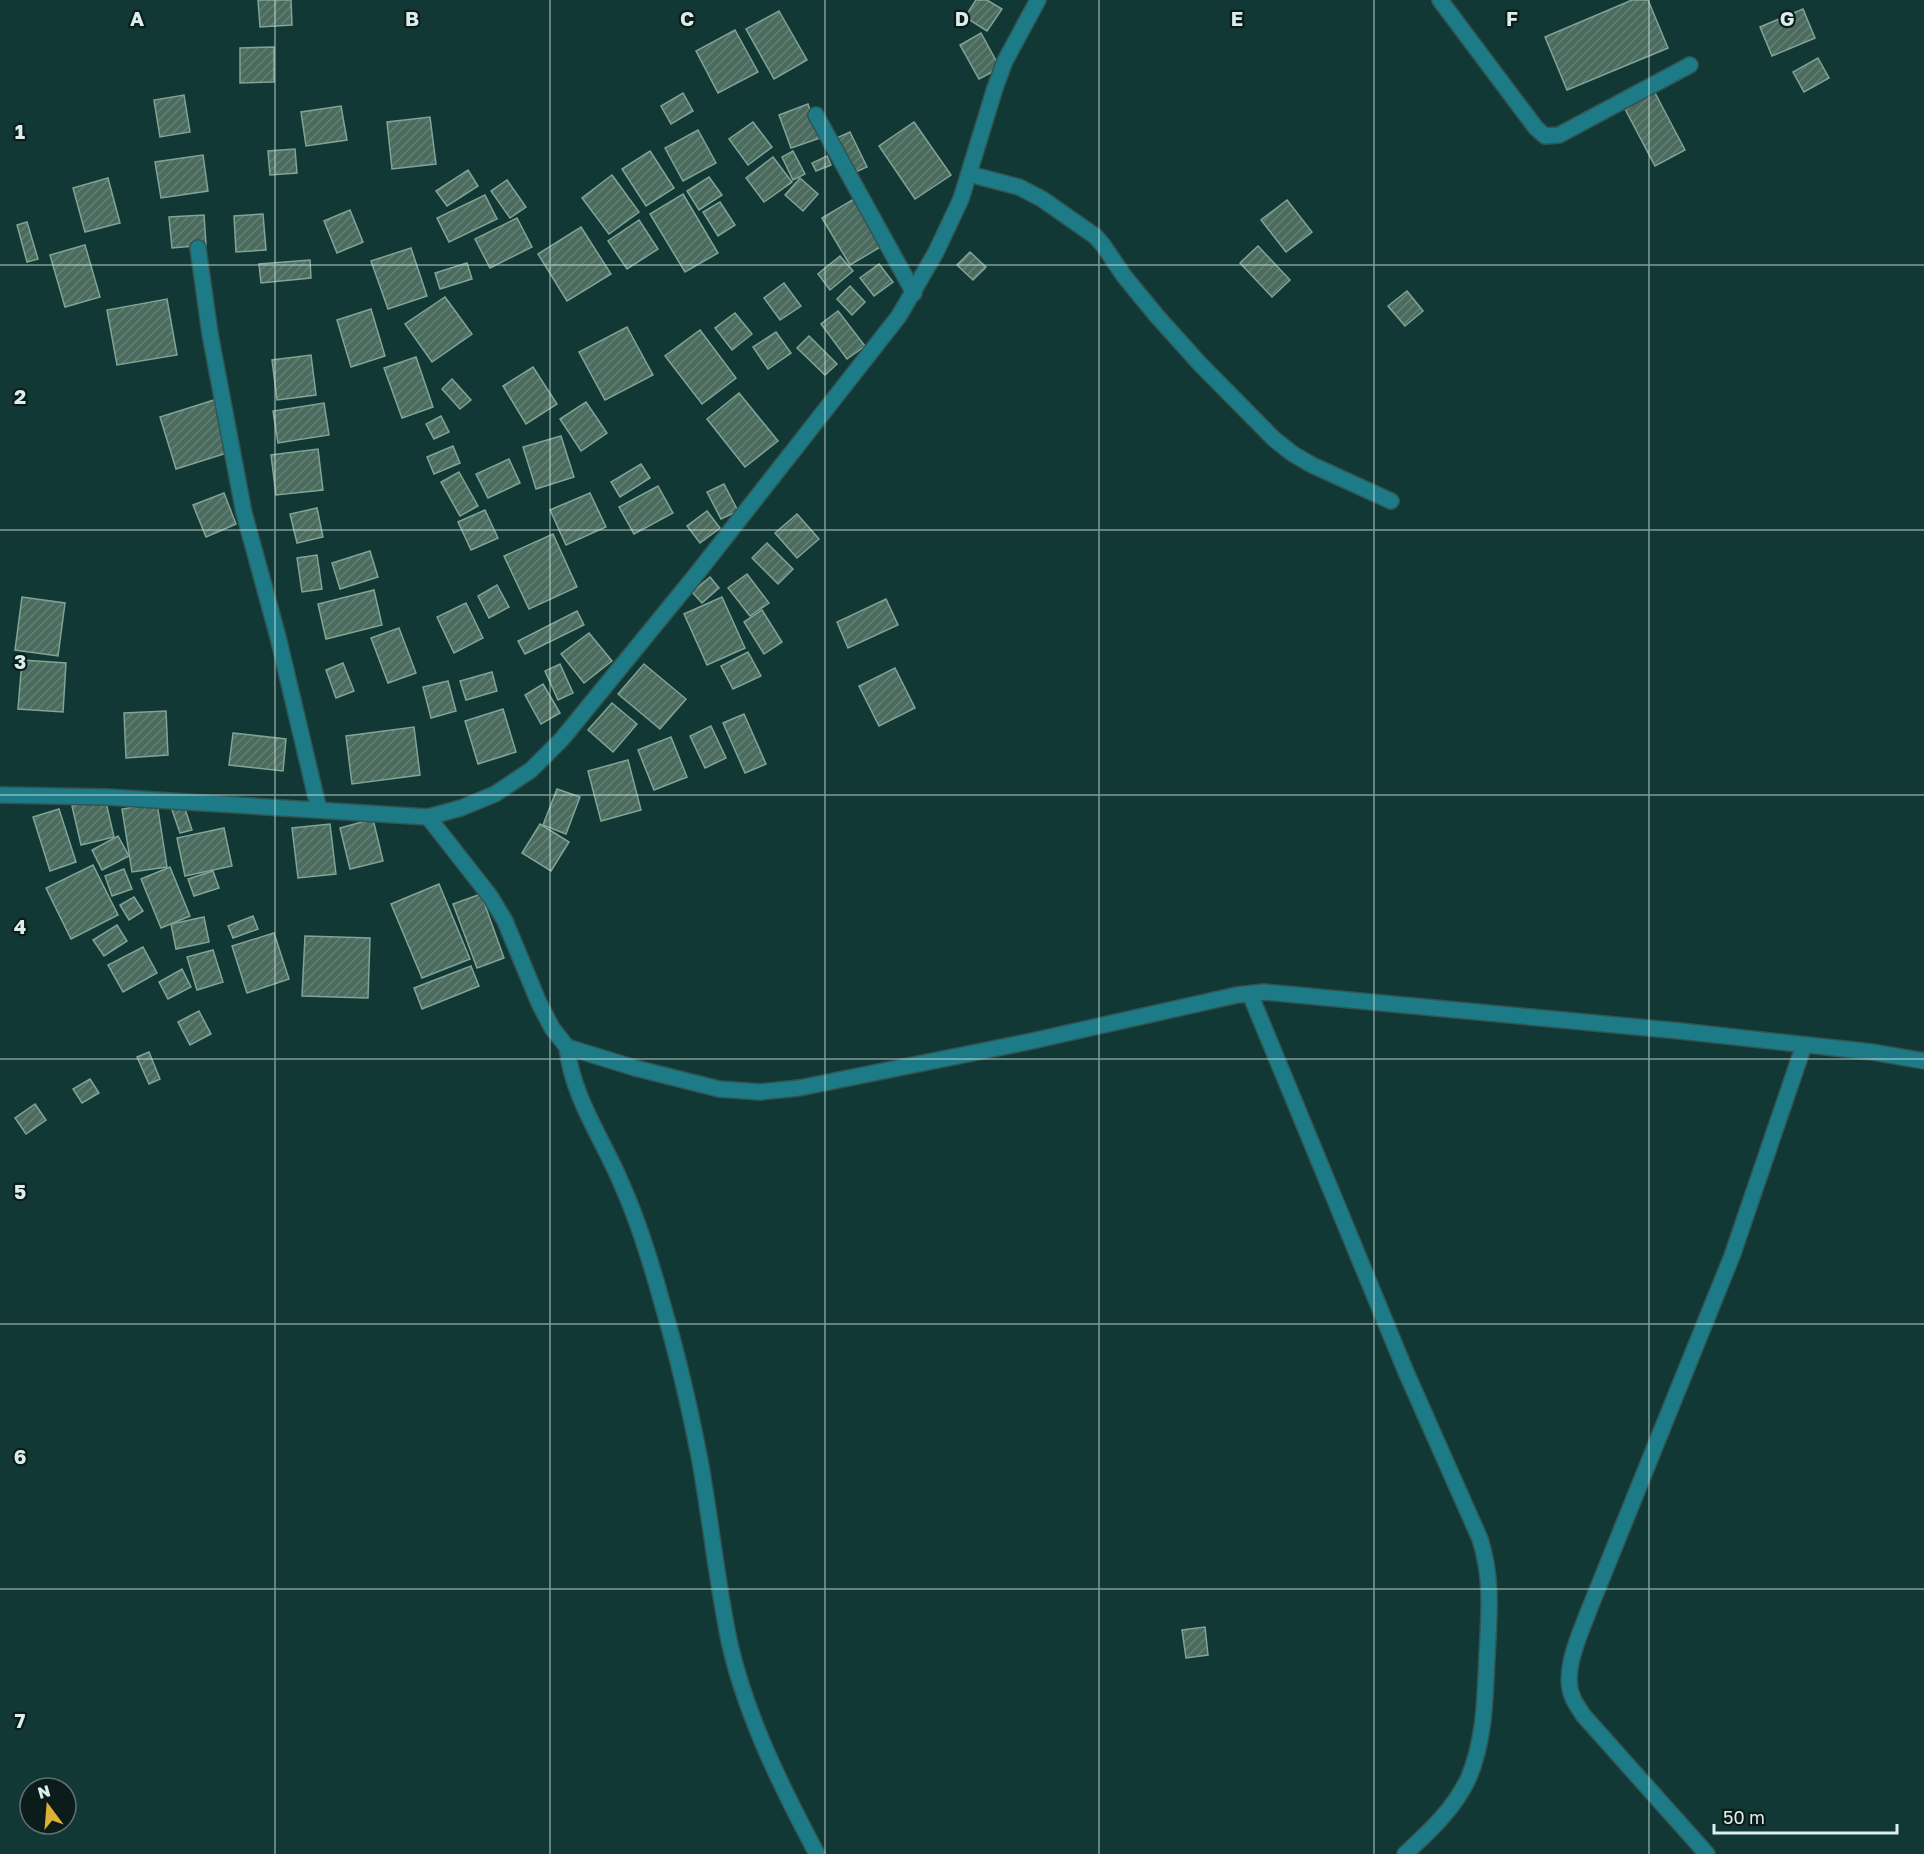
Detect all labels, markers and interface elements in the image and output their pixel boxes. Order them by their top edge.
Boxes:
text: A [130,6,144,30]
text: B [405,6,419,30]
text: C [680,6,694,30]
text: D [955,6,969,30]
text: E [1231,6,1243,30]
text: F [1506,6,1518,30]
text: G [1780,6,1794,30]
text: 1 [15,119,25,143]
text: 2 [14,384,26,408]
text: 3 [14,649,26,673]
text: 4 [14,914,26,938]
text: 5 [14,1179,26,1203]
text: 6 [14,1444,26,1468]
text: 7 [15,1708,26,1732]
north arrow [18,1776,78,1836]
text: N [35,1780,52,1803]
scale bar [1714,1797,1897,1835]
text: 50 m [1723,1806,1765,1828]

